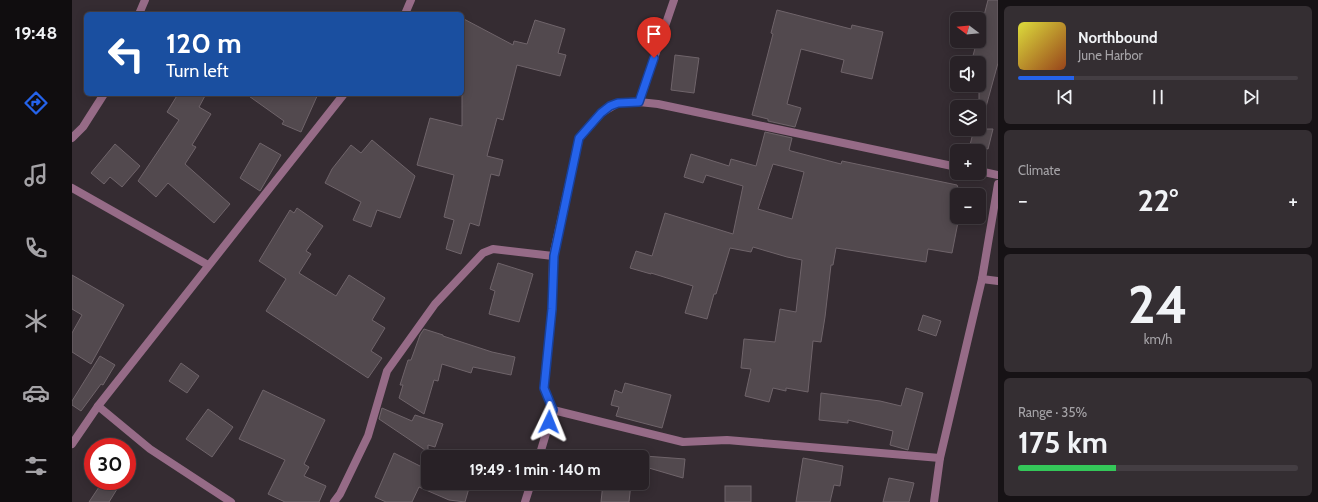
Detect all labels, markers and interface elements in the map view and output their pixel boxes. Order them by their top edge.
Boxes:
north arrow [950,12,986,48]
map controls [950,12,986,224]
pin [637,17,671,58]
text: 19:48 [15,22,57,44]
icon: arrive [643,23,665,45]
text: 120 m [166,26,242,60]
icon: left [100,28,152,80]
text: Northbound [1078,29,1158,47]
text: June Harbor [1078,47,1143,63]
button: sound [950,56,986,92]
text: Turn left [166,60,229,82]
icon: previous [1054,86,1076,108]
icon: pause [1147,86,1169,108]
icon: next [1240,86,1262,108]
icon: directions [22,89,50,117]
button: layers [950,100,986,136]
button: + [950,144,986,180]
icon: music [22,161,50,189]
text: Climate [1018,162,1060,178]
text: 22° [1138,182,1178,219]
text: − [1018,187,1028,214]
text: + [1288,187,1298,214]
button: − [950,188,986,224]
icon: phone [22,234,50,262]
text: 24 [1128,273,1188,336]
icon: climate [22,307,50,335]
text: km/h [1144,331,1172,347]
icon: car [22,379,50,407]
position arrow [528,401,570,443]
text: Range · 35% [1018,404,1087,420]
text: 175 km [1018,424,1108,461]
speed limit sign: 30 [84,438,136,490]
icon: filters [22,452,50,480]
text: 19:49 · 1 min · 140 m [469,461,601,479]

